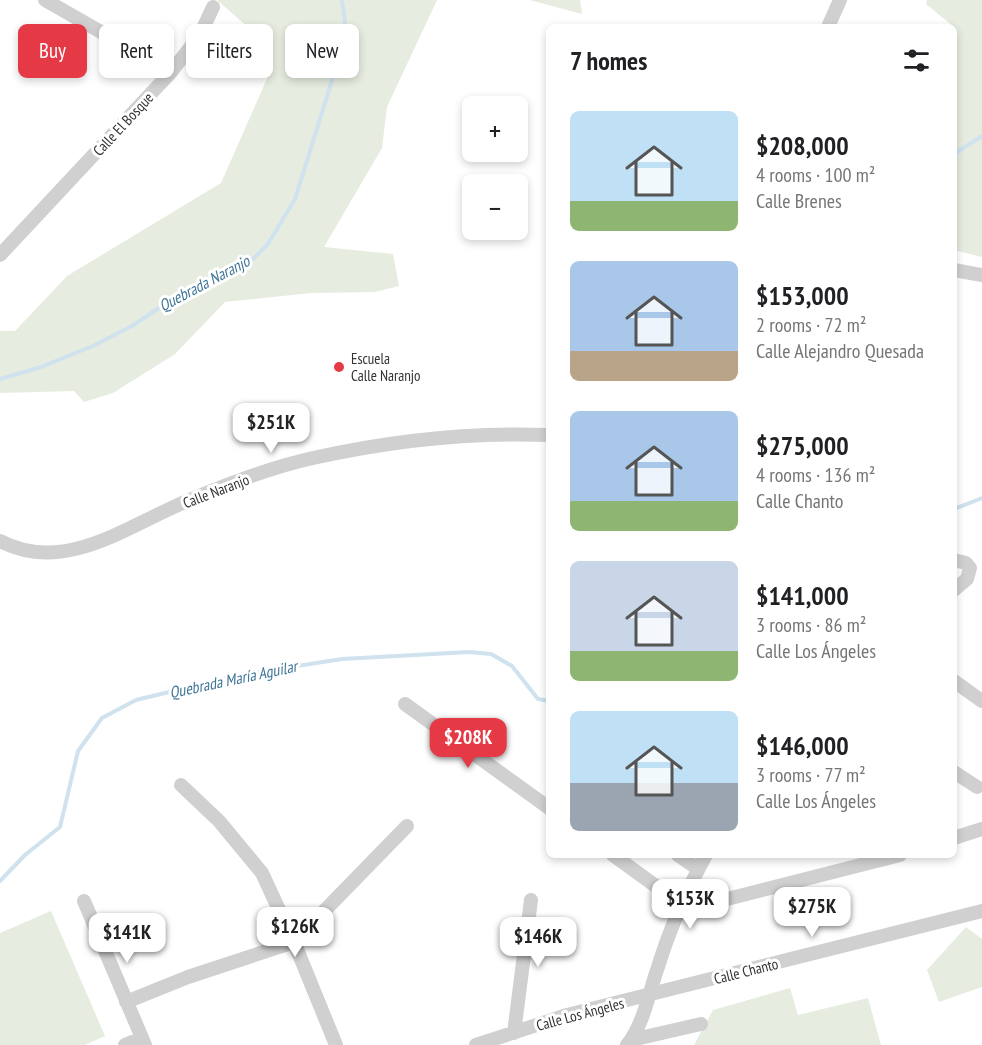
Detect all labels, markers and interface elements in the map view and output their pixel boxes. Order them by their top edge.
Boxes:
chip: Buy [18,24,87,78]
chip: Rent [99,24,174,78]
chip: Filters [186,24,273,78]
chip: New [285,24,359,78]
text: 7 homes [570,44,647,77]
icon: filters [900,44,933,77]
street label: Calle El Bosque [89,88,157,160]
map controls [462,96,528,240]
button: + [462,96,528,162]
text: $208,000 [756,129,849,162]
icon: home [618,135,690,207]
text: 4 rooms · 100 m² [756,162,875,188]
button: − [462,174,528,240]
text: Calle Brenes [756,188,842,214]
water label: Quebrada Naranjo [155,250,254,315]
text: $153,000 [756,279,849,312]
icon: home [618,285,690,357]
text: 2 rooms · 72 m² [756,312,866,338]
text: Calle Alejandro Quesada [756,338,924,364]
place label: Escuela Calle Naranjo [351,349,421,385]
marker: Escuela Calle Naranjo [332,360,346,374]
pin: $251K [229,403,313,454]
text: $251K [247,409,295,435]
text: $275,000 [756,429,849,462]
icon: home [618,435,690,507]
text: 4 rooms · 136 m² [756,462,875,488]
street label: Calle Naranjo [180,470,252,512]
text: Calle Chanto [756,488,843,514]
text: $141,000 [756,579,849,612]
icon: home [618,585,690,657]
text: 3 rooms · 86 m² [756,612,866,638]
text: Calle Los Ángeles [756,638,876,664]
water label: Quebrada María Aguilar [167,655,301,702]
pin: $208K [426,718,510,769]
text: $208K [444,724,492,750]
text: $146,000 [756,729,849,762]
icon: home [618,735,690,807]
text: 3 rooms · 77 m² [756,762,866,788]
text: Calle Los Ángeles [756,788,876,814]
pin: $153K [648,879,732,930]
text: $153K [666,885,714,911]
pin: $275K [770,887,854,938]
text: $275K [788,893,836,919]
pin: $126K [253,907,337,958]
pin: $141K [85,913,169,964]
text: $126K [271,913,319,939]
pin: $146K [496,917,580,968]
text: $141K [103,919,151,945]
text: $146K [514,923,562,949]
street label: Calle Chanto [712,954,780,988]
street label: Calle Los Ángeles [534,993,626,1035]

